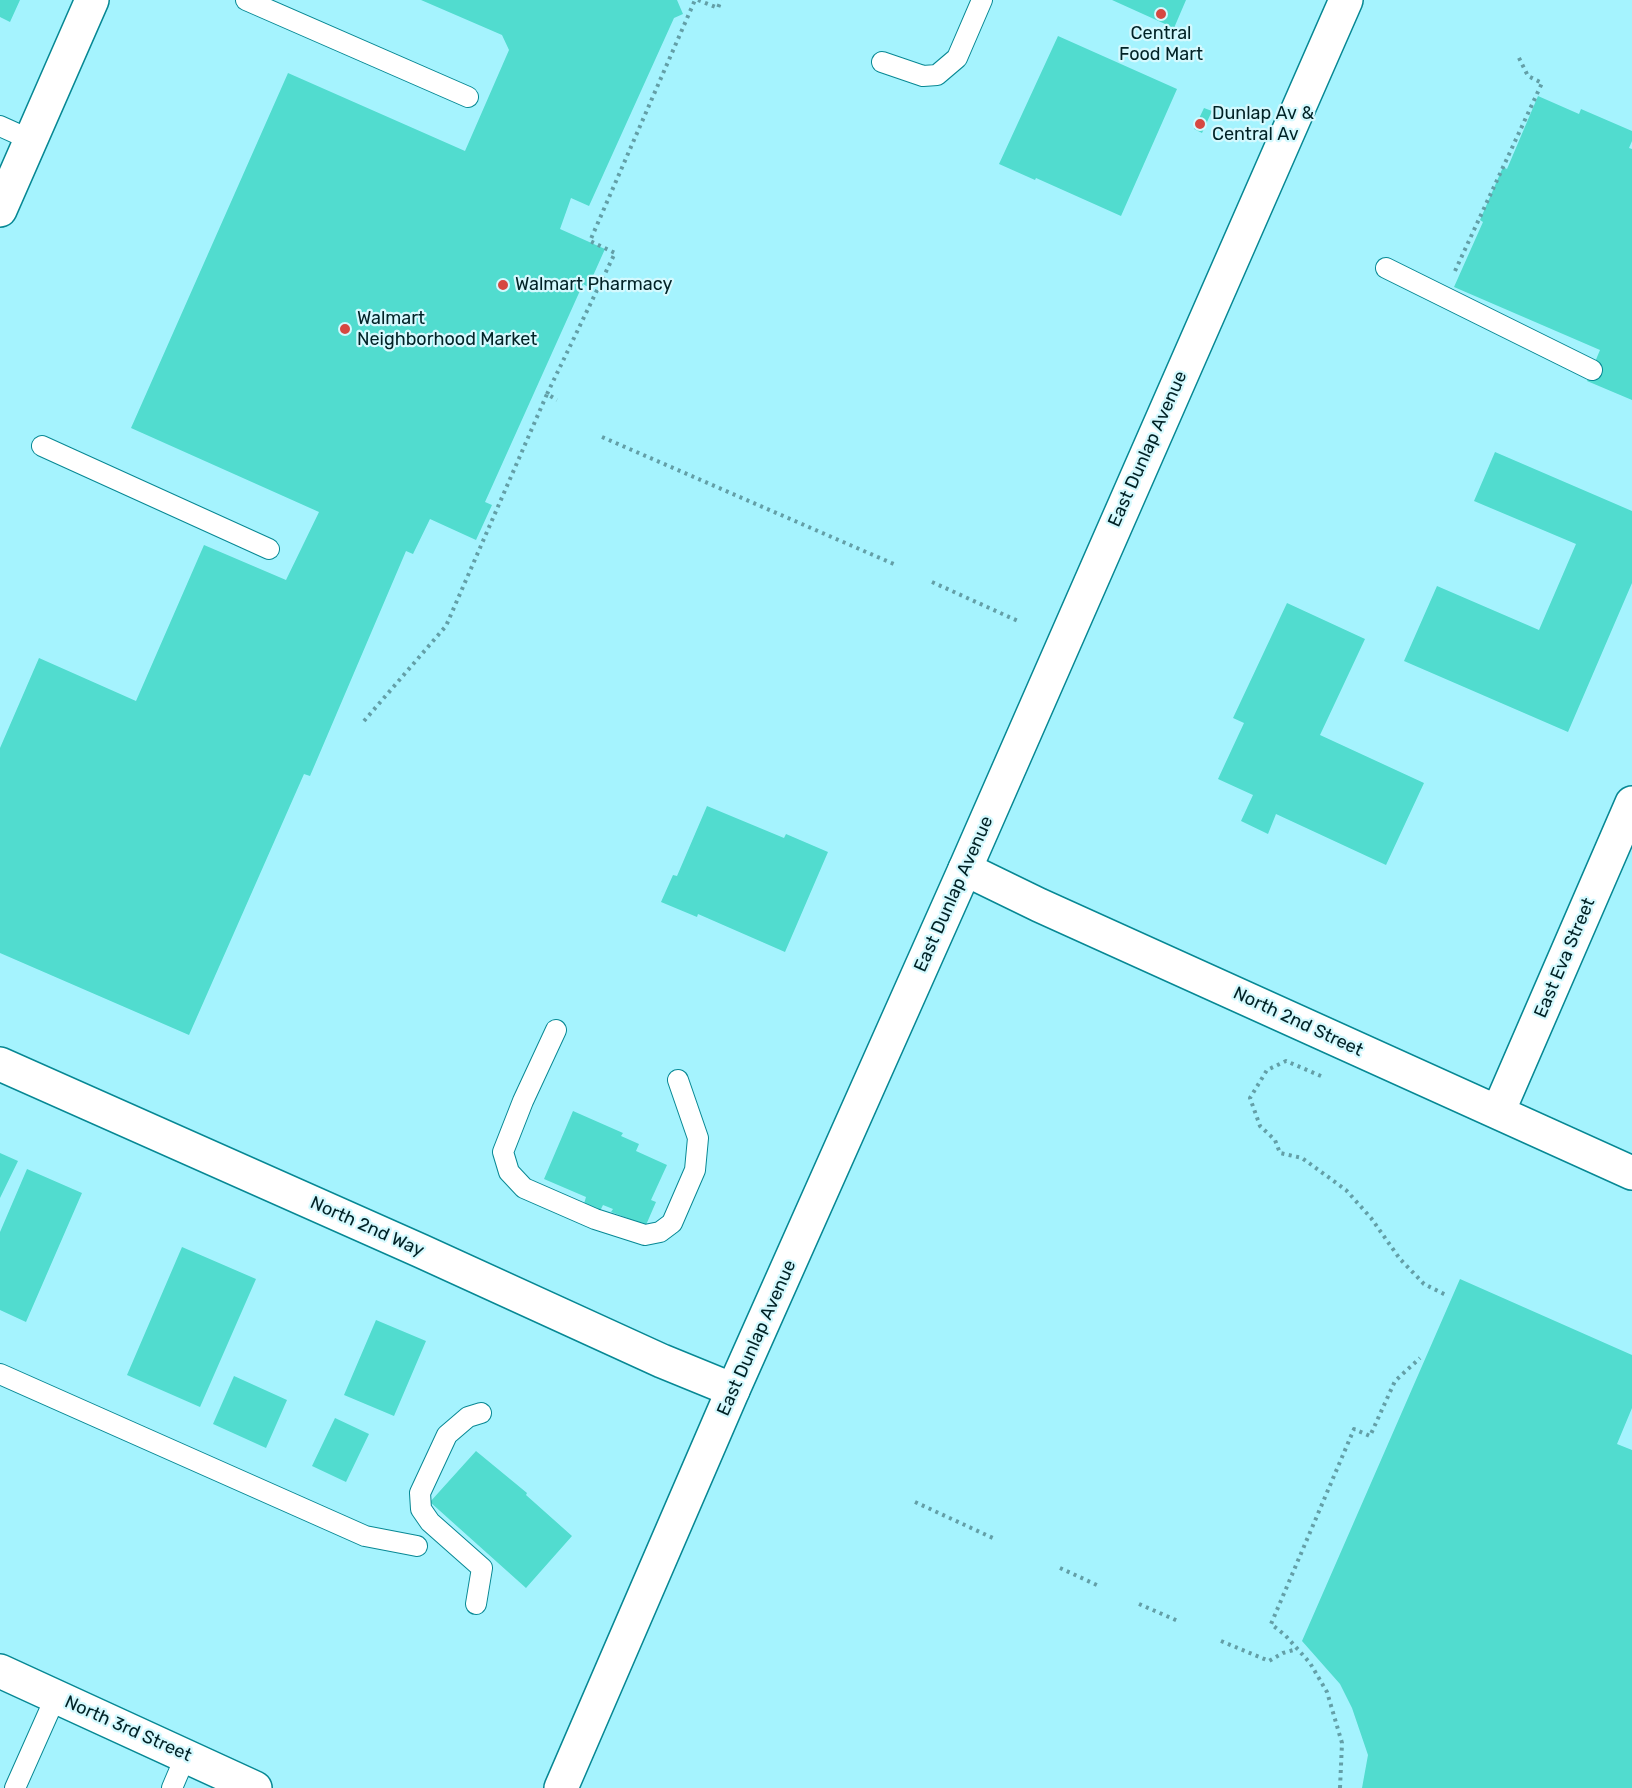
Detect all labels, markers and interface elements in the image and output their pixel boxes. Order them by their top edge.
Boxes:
marker: Central Food Mart [1154,7,1168,21]
place label: Central Food Mart [1119,23,1203,66]
place label: Dunlap Av & Central Av [1212,103,1314,146]
marker: Dunlap Av & Central Av [1193,117,1207,131]
place label: Walmart Pharmacy [515,274,672,296]
marker: Walmart Pharmacy [496,278,510,292]
place label: Walmart Neighborhood Market [357,308,537,350]
marker: Walmart Neighborhood Market [338,322,352,336]
street label: East Dunlap Avenue [1104,368,1192,530]
street label: East Dunlap Avenue [910,813,998,975]
street label: East Eva Street [1530,895,1600,1021]
street label: North 2nd Street [1230,982,1366,1062]
street label: North 2nd Way [307,1192,427,1262]
street label: East Dunlap Avenue [713,1257,801,1419]
street label: North 3rd Street [61,1691,195,1767]

